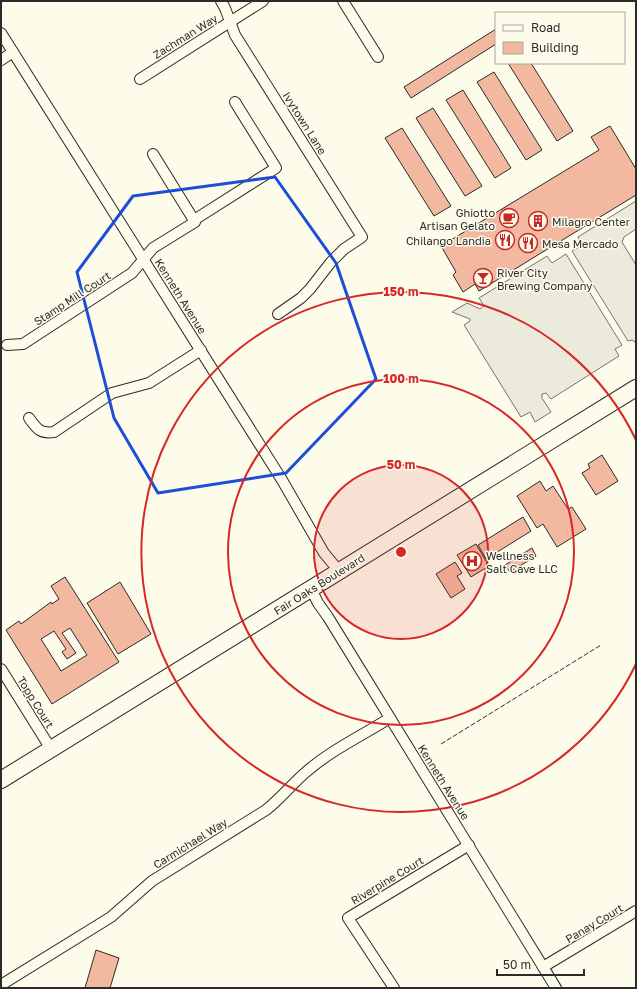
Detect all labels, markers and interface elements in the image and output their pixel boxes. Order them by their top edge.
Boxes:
street label: Zachman Way [150,11,220,61]
legend [495,12,625,64]
text: Road [531,20,560,35]
text: Building [531,40,579,55]
street label: Ivytown Lane [281,89,329,157]
place label: Ghiotto Artisan Gelato [419,206,495,232]
cafe icon: Ghiotto Artisan Gelato [498,207,520,229]
building icon: Milagro Center [527,210,549,232]
place label: Milagro Center [552,215,631,228]
restaurant icon: Chilango Landia [494,229,516,251]
restaurant icon: Mesa Mercado [517,232,539,254]
place label: Chilango Landia [406,234,491,247]
place label: Mesa Mercado [542,237,619,250]
street label: Kenneth Avenue [153,256,209,336]
place label: River City Brewing Company [497,266,592,292]
bar icon: River City Brewing Company [472,267,494,289]
street label: Stamp Mill Court [31,268,113,328]
text: 150 m [384,284,418,299]
text: 100 m [383,371,419,386]
text: 50 m [387,457,415,472]
centre of rings [394,545,408,559]
place label: Wellness Salt Cave LLC [486,549,558,575]
hospital icon: Wellness Salt Cave LLC [461,550,483,572]
street label: Fair Oaks Boulevard [271,551,367,617]
street label: Topp Court [15,674,57,730]
street label: Kenneth Avenue [416,742,472,822]
street label: Carmichael Way [151,815,229,871]
street label: Riverpine Court [348,853,426,907]
street label: Panay Court [563,901,625,945]
scale bar [497,951,584,977]
text: 50 m [503,957,531,972]

